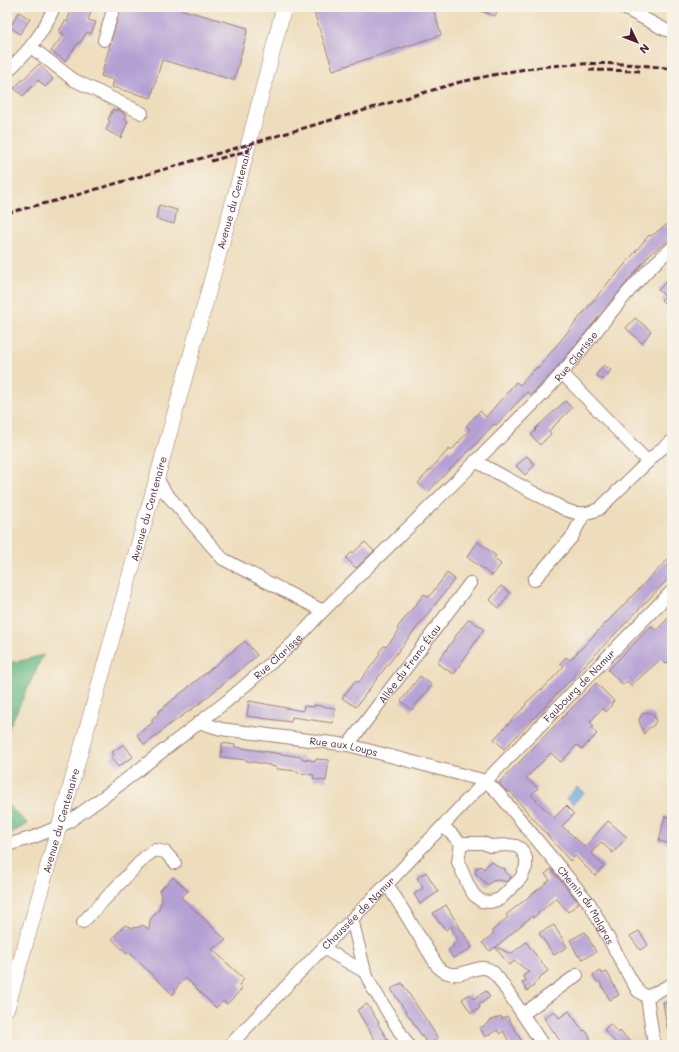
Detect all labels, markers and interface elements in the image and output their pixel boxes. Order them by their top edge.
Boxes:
north arrow [617,22,657,62]
text: N [636,41,653,57]
street label: Avenue du Centenaire [214,142,255,250]
street label: Rue Clarisse [551,328,601,384]
street label: Avenue du Centenaire [127,455,170,563]
street label: Allée du Franc Étau [375,621,444,706]
street label: Rue Clarisse [251,631,305,682]
street label: Faubourg de Namur [540,646,618,725]
street label: Rue aux Loups [309,733,379,759]
street label: Avenue du Centenaire [39,767,82,875]
street label: Chemin du Malgras [554,863,618,947]
street label: Chaussée de Namur [319,873,398,952]

